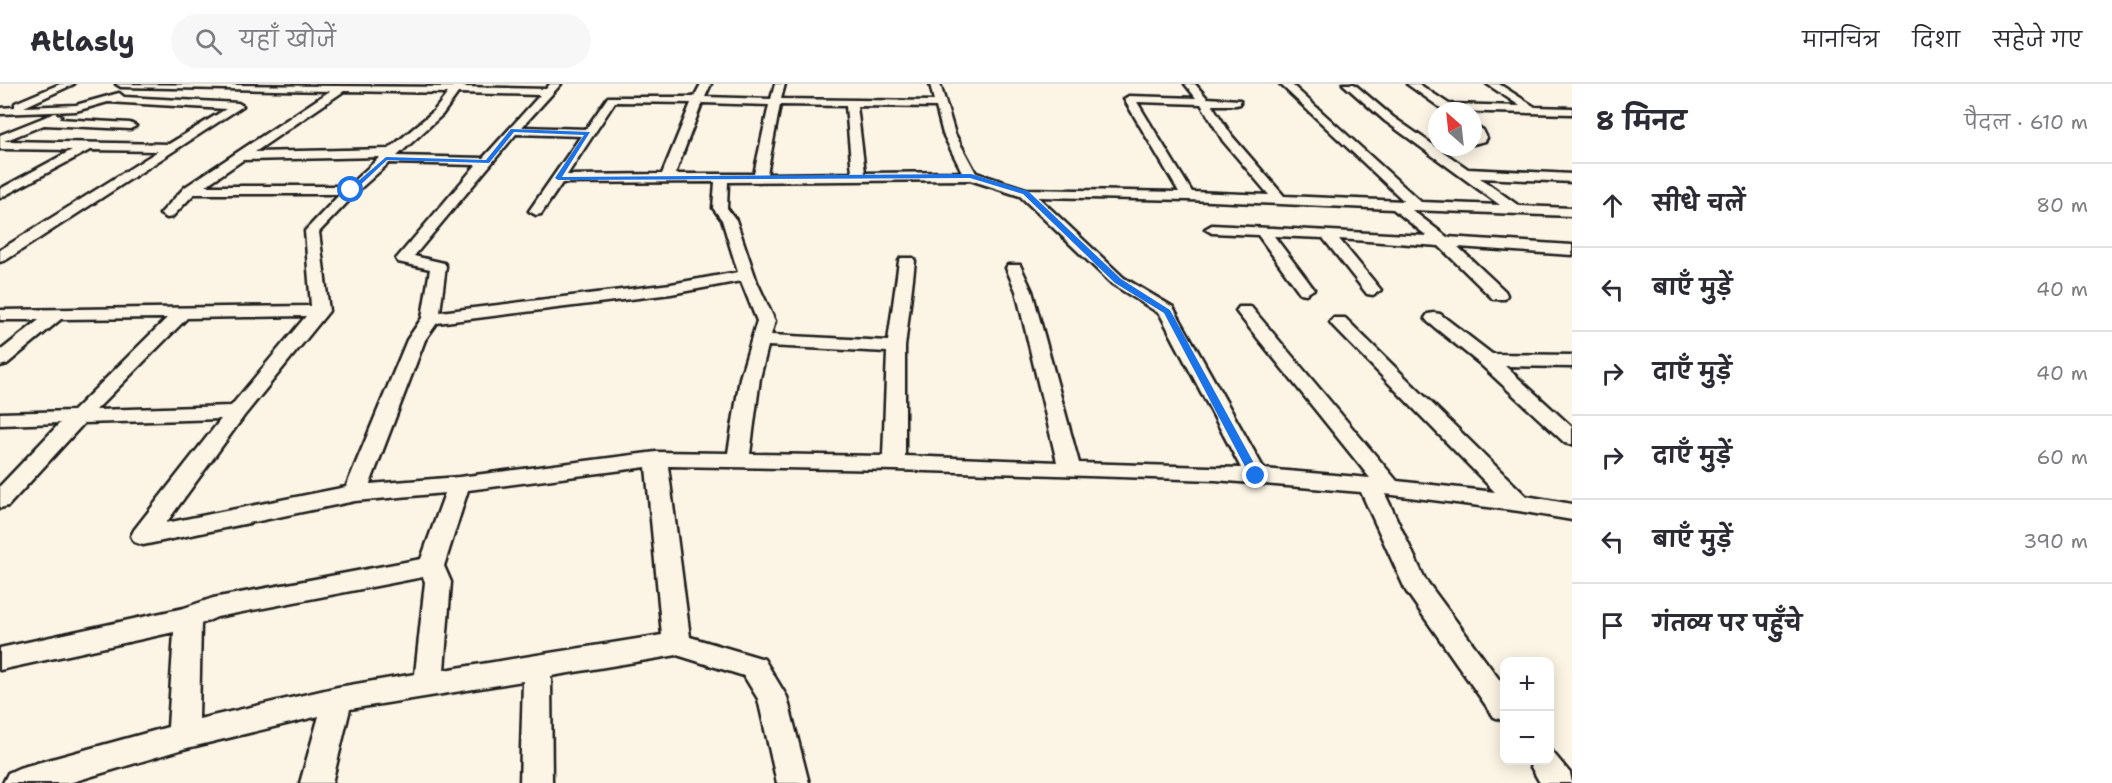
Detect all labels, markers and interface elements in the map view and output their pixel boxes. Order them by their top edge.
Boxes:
search box [171,14,591,68]
text: Atlasly [30,22,135,60]
icon: search [192,25,225,58]
text: यहाँ खोजें [240,25,336,54]
text: मानचित्र [1802,26,1879,54]
text: दिशा [1912,26,1960,54]
text: सहेजे गए [1993,26,2082,54]
north arrow [1428,102,1482,156]
text: 8 मिनट [1596,103,1686,138]
text: पैदल · 610 m [1964,109,2088,135]
route start [337,176,363,202]
icon: ahead [1596,189,1629,222]
text: सीधे चलें [1653,189,1745,218]
text: 80 m [2036,192,2088,218]
icon: left [1596,273,1629,306]
text: बाएँ मुड़ें [1653,273,1732,302]
text: 40 m [2036,276,2088,302]
icon: right [1596,357,1629,390]
text: दाएँ मुड़ें [1653,357,1732,386]
text: 40 m [2036,360,2088,386]
icon: right [1596,441,1629,474]
text: दाएँ मुड़ें [1653,441,1732,470]
text: 60 m [2036,444,2088,470]
route end [1242,462,1268,488]
icon: left [1596,525,1629,558]
text: बाएँ मुड़ें [1653,525,1732,554]
text: 390 m [2023,528,2088,554]
icon: arrive [1596,609,1629,642]
text: गंतव्य पर पहुँचे [1653,609,1802,638]
map controls [1500,657,1554,765]
button: + [1500,657,1554,711]
button: − [1500,711,1554,765]

